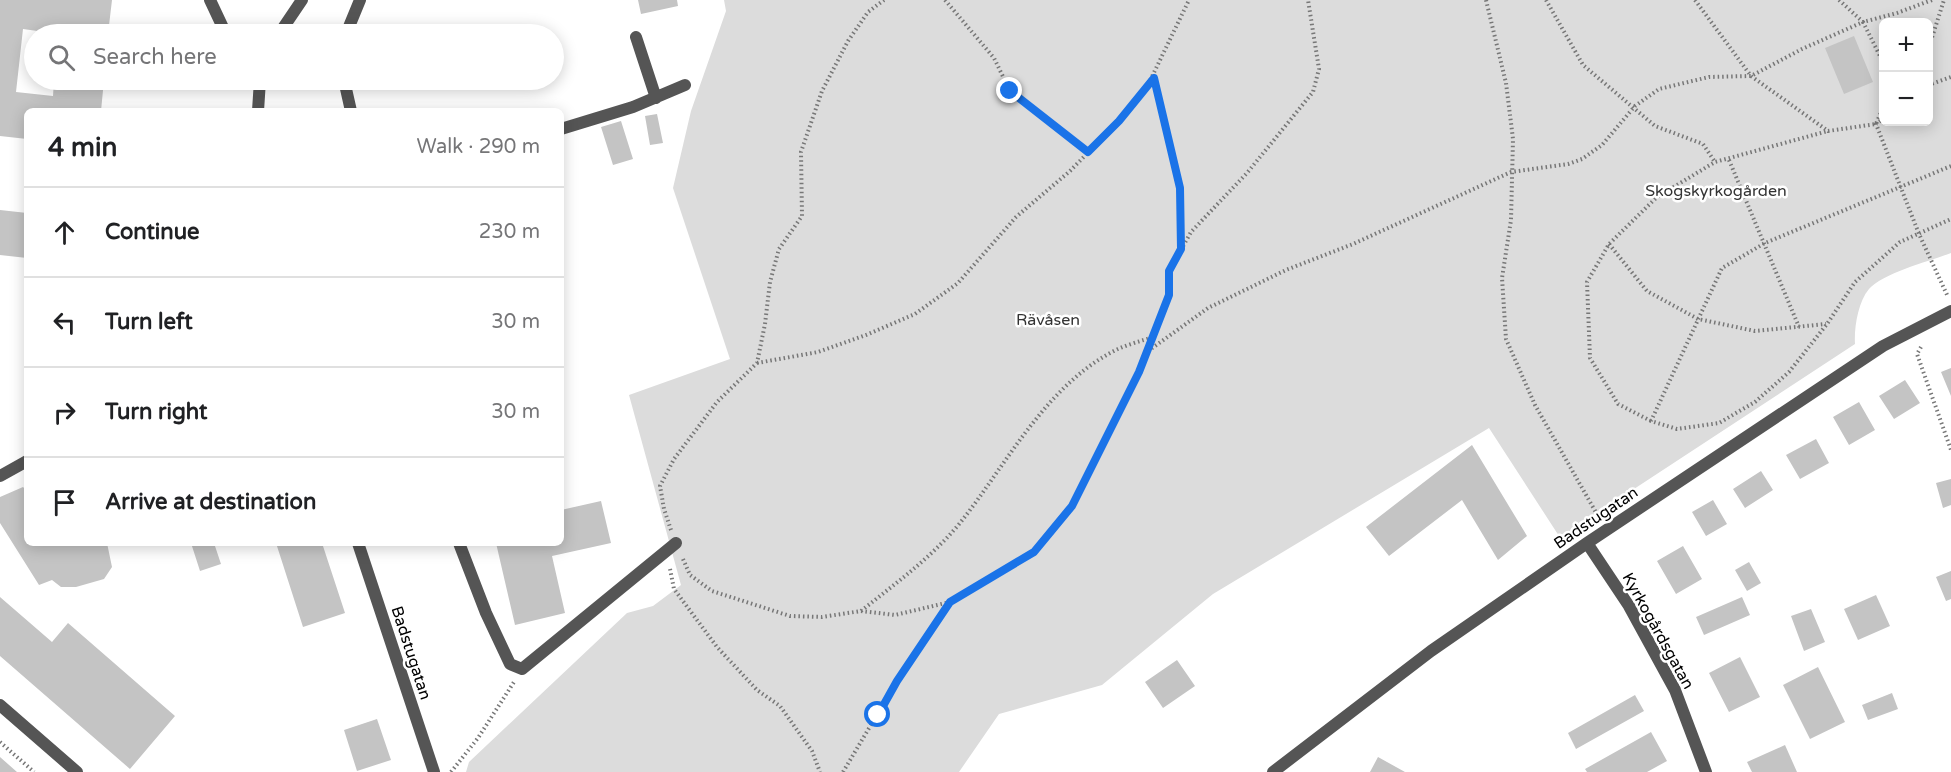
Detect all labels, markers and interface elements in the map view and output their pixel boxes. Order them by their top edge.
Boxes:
map controls [1879,18,1933,126]
button: + [1879,18,1933,72]
search box [24,24,564,90]
icon: search [45,41,78,74]
text: Search here [93,44,217,70]
button: − [1879,72,1933,126]
route end [996,77,1022,103]
text: 4 min [48,132,117,163]
text: Walk · 290 m [417,135,540,159]
park label: Skogskyrkogården [1645,181,1787,201]
icon: ahead [48,216,81,249]
text: Continue [105,219,200,245]
text: 230 m [479,220,540,244]
icon: left [48,306,81,339]
text: Turn left [105,309,193,335]
text: 30 m [491,310,540,334]
park label: Rävåsen [1016,310,1080,330]
icon: right [48,396,81,429]
text: Turn right [105,399,207,425]
text: 30 m [491,400,540,424]
street label: Badstugatan [1550,482,1642,554]
icon: arrive [48,486,81,519]
text: Arrive at destination [105,489,316,515]
street label: Kyrkogårdsgatan [1618,569,1698,693]
street label: Badstugatan [386,604,436,702]
route start [864,701,890,727]

